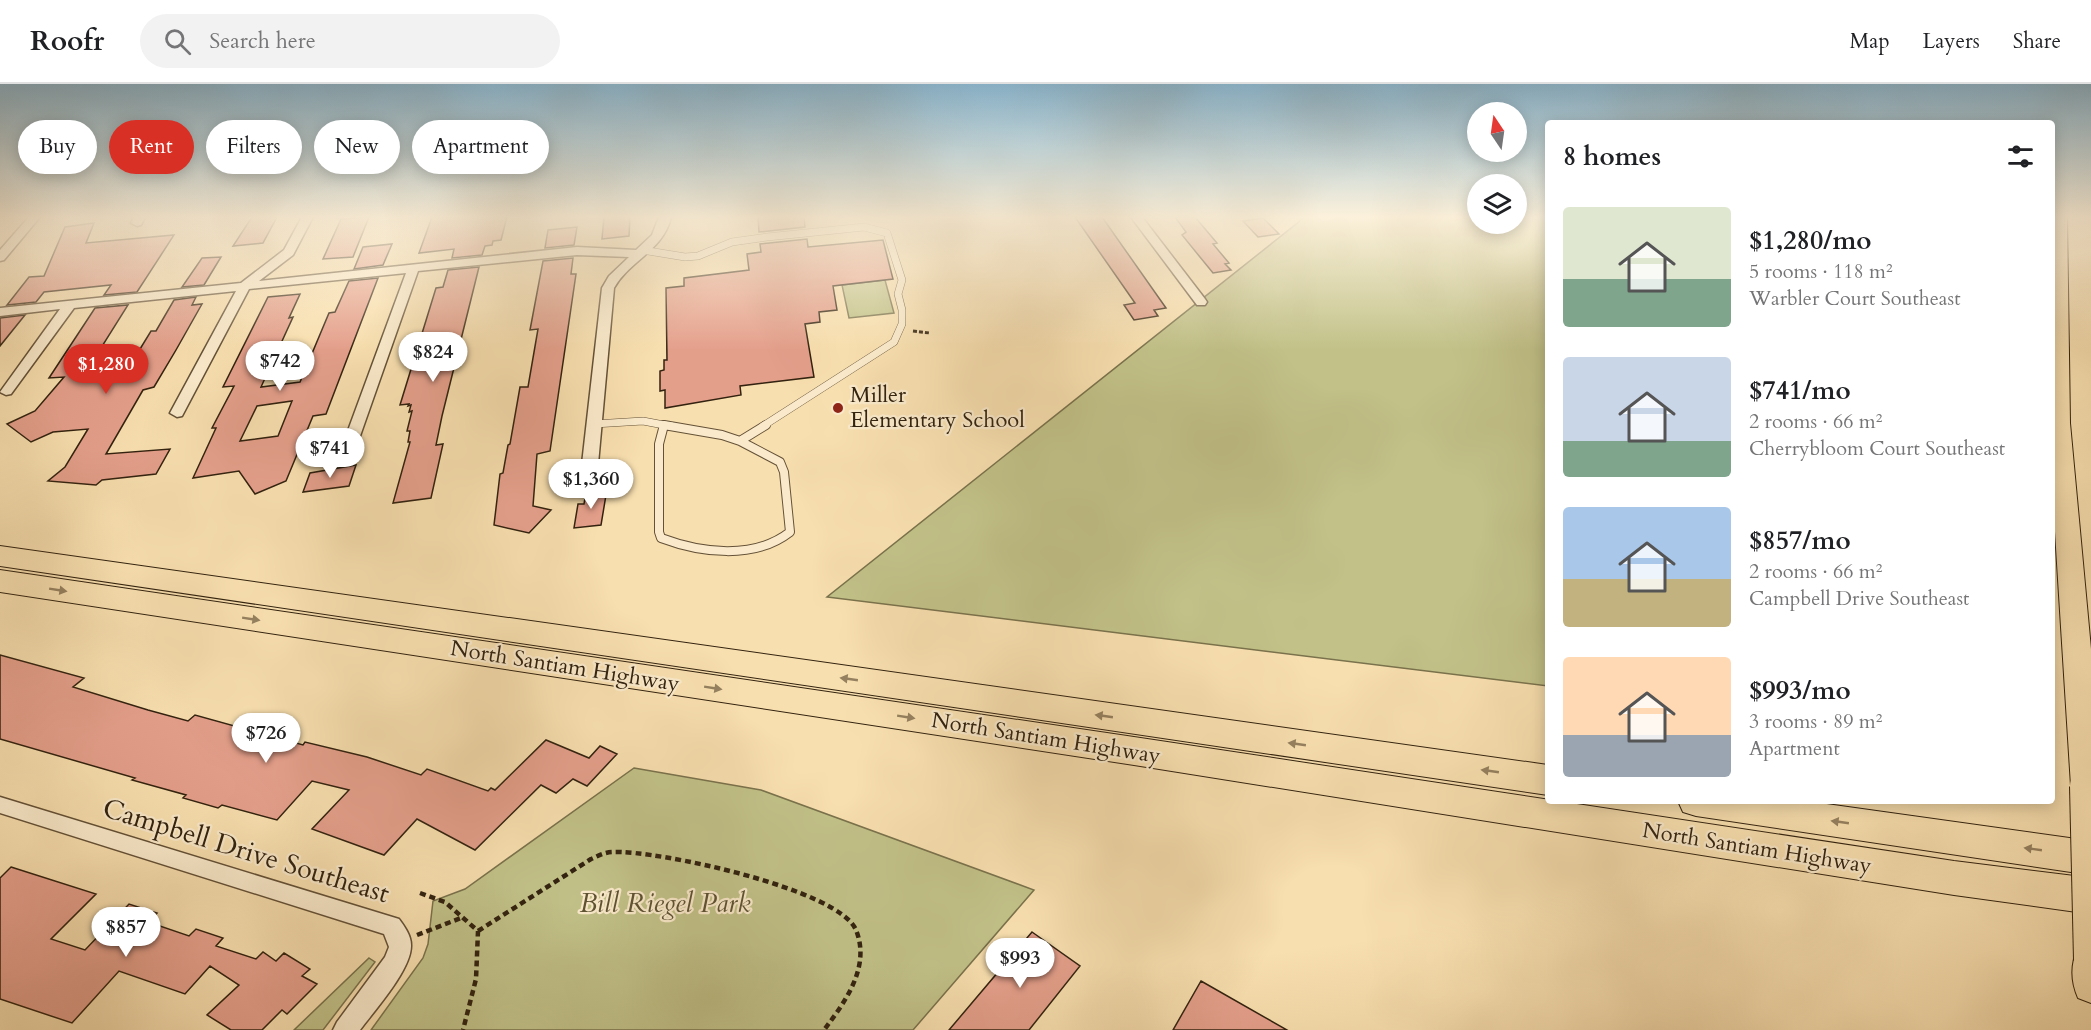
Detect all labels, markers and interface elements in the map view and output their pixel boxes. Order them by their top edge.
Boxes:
search box [140,14,560,68]
text: Roofr [30,22,104,60]
icon: search [161,25,194,58]
text: Search here [209,26,316,56]
text: Map [1850,27,1890,56]
text: Layers [1923,27,1980,56]
text: Share [2013,27,2061,56]
north arrow [1467,102,1527,162]
map controls [1467,102,1527,234]
chip: Buy [18,120,97,174]
chip: Rent [109,120,194,174]
chip: Filters [206,120,302,174]
chip: New [314,120,400,174]
chip: Apartment [412,120,549,174]
text: 8 homes [1563,139,1661,174]
icon: filters [2004,140,2037,173]
button: layers [1467,174,1527,234]
text: $1,280/mo [1749,223,1872,258]
icon: home [1611,231,1683,303]
text: 5 rooms · 118 m² [1749,258,1893,285]
text: Warbler Court Southeast [1749,285,1961,312]
pin: $824 [397,332,469,383]
text: $824 [413,338,453,365]
pin: $742 [244,341,316,392]
pin: $1,280 [57,344,155,395]
text: $742 [260,347,300,374]
text: $1,280 [77,350,135,377]
text: $741/mo [1749,373,1851,408]
place label: Miller Elementary School [850,380,1025,435]
icon: home [1611,381,1683,453]
marker: Miller Elementary School [831,401,845,415]
text: 2 rooms · 66 m² [1749,408,1882,435]
pin: $741 [294,428,366,479]
text: $741 [310,434,350,461]
text: Cherrybloom Court Southeast [1749,435,2005,462]
pin: $1,360 [542,459,640,510]
text: $1,360 [562,465,620,492]
text: $857/mo [1749,523,1851,558]
icon: home [1611,531,1683,603]
text: 2 rooms · 66 m² [1749,558,1882,585]
one-way arrow [48,585,67,594]
text: Campbell Drive Southeast [1749,585,1969,612]
one-way arrow [241,614,260,623]
street label: North Santiam Highway [448,633,682,699]
text: $993/mo [1749,673,1851,708]
one-way arrow [839,675,858,684]
icon: home [1611,681,1683,753]
one-way arrow [704,684,723,693]
street label: North Santiam Highway [929,705,1163,771]
text: 3 rooms · 89 m² [1749,708,1882,735]
one-way arrow [1094,711,1113,720]
pin: $726 [230,713,302,764]
one-way arrow [897,713,916,722]
text: $726 [246,719,286,746]
text: Apartment [1749,735,1840,762]
one-way arrow [1287,739,1306,748]
one-way arrow [1480,767,1499,776]
street label: Campbell Drive Southeast [98,790,394,912]
street label: North Santiam Highway [1640,815,1874,881]
one-way arrow [1830,817,1849,826]
one-way arrow [2023,845,2042,854]
park label: Bill Riegel Park [579,885,751,922]
pin: $857 [90,907,162,958]
text: $857 [106,913,146,940]
pin: $993 [984,938,1056,989]
text: $993 [1000,944,1040,971]

